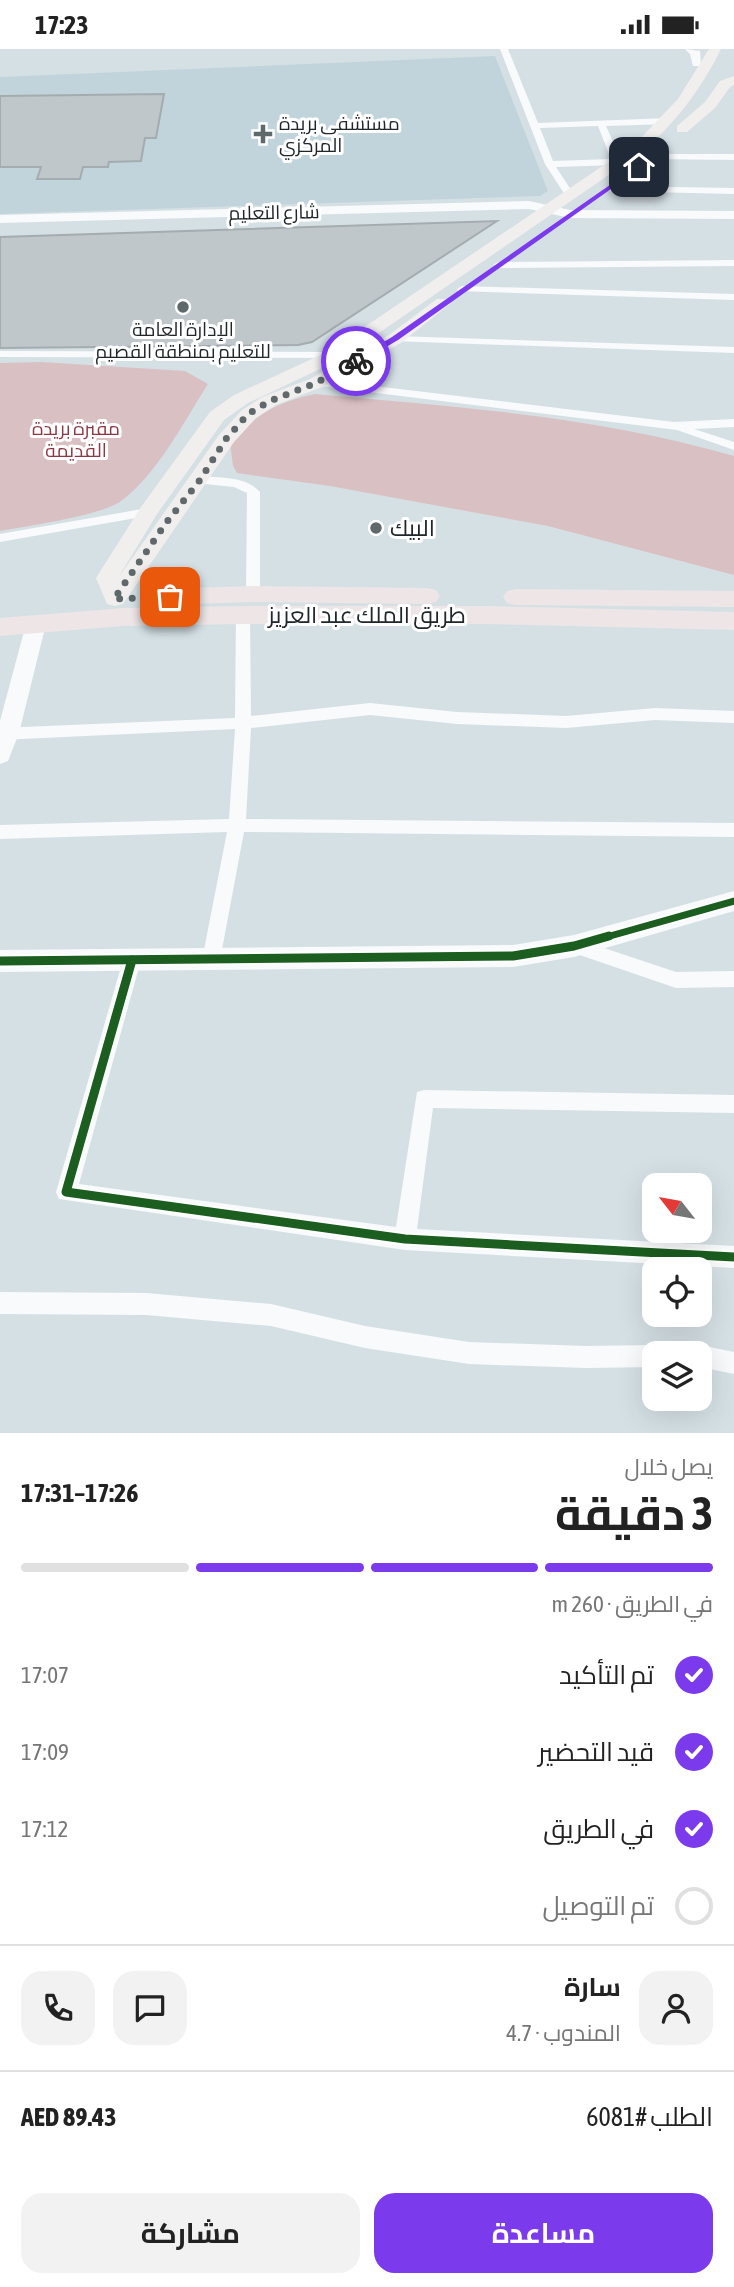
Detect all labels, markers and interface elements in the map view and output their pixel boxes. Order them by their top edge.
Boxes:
text: 17:23 [35,10,89,40]
place label: مستشفى بريدة المركزي [279,112,400,160]
marker: مستشفى بريدة المركزي [253,124,273,144]
pin [609,137,669,197]
icon: home [620,148,658,186]
street label: شارع التعليم [228,200,320,227]
marker: الإدارة العامة للتعليم بمنطقة القصيم [175,299,191,315]
place label: الإدارة العامة للتعليم بمنطقة القصيم [95,318,271,365]
courier [321,326,391,396]
icon: bike [337,342,375,380]
park label: مقبرة بريدة القديمة [32,417,120,461]
place label: البيك [390,515,435,541]
marker: البيك [368,520,384,536]
pin [140,567,200,627]
icon: bag [151,578,189,616]
street label: طريق الملك عبد العزيز [266,602,466,629]
north arrow [642,1173,712,1243]
map controls [642,1173,712,1411]
button: locate [642,1257,712,1327]
button: layers [642,1341,712,1411]
text: يصل خلال [624,1454,713,1480]
text: 17:26–17:31 [21,1478,138,1508]
text: 3 دقيقة [555,1487,713,1540]
text: في الطريق · 260 m [552,1591,713,1617]
icon: check [675,1656,713,1694]
text: تم التأكيد [559,1660,654,1690]
text: 17:07 [21,1662,69,1688]
icon: check [675,1733,713,1771]
text: قيد التحضير [538,1737,654,1767]
text: 17:09 [21,1739,69,1765]
icon: check [675,1810,713,1848]
text: في الطريق [543,1814,654,1844]
text: 17:12 [21,1816,68,1842]
text: تم التوصيل [542,1891,654,1921]
button: phone [21,1971,95,2045]
button: chat [113,1971,187,2045]
button: person [639,1971,713,2045]
text: سارة [564,1972,621,2002]
text: المندوب · 4.7 [506,2020,621,2046]
text: AED 89.43 [21,2102,116,2132]
text: الطلب #6081 [586,2102,713,2132]
button: مشاركة [21,2193,360,2273]
button: مساعدة [374,2193,713,2273]

